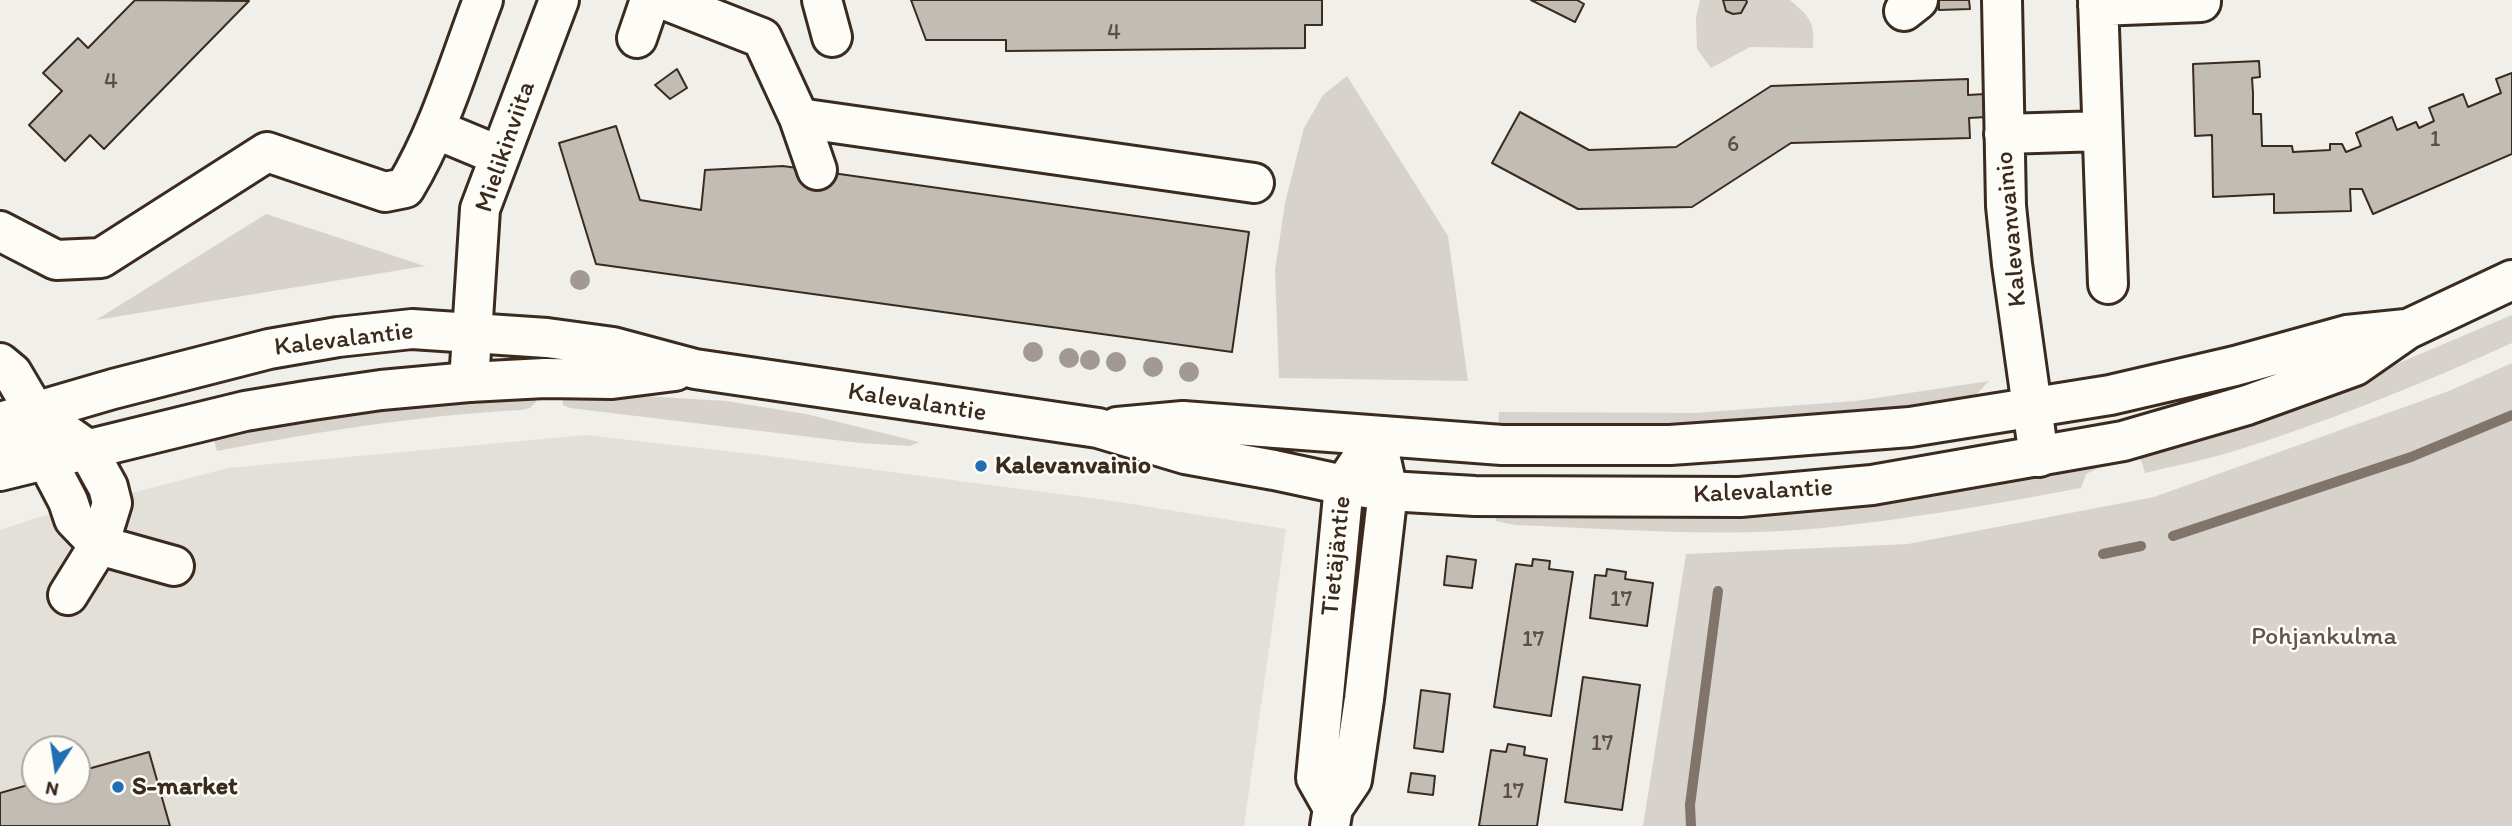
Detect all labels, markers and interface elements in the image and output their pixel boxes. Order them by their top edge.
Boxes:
house number: 4 [1107,19,1121,47]
house number: 4 [104,68,118,96]
street label: Mielikinviita [469,77,543,217]
house number: 1 [2430,126,2440,154]
house number: 6 [1727,131,1739,159]
street label: Kalevanvainio [1990,150,2034,308]
street label: Kalevalantie [273,316,415,364]
street label: Kalevalantie [845,377,989,429]
place label: Kalevanvainio [995,450,1151,482]
marker: Kalevanvainio [973,458,989,474]
street label: Kalevalantie [1692,473,1834,511]
street label: Tietäjäntie [1315,494,1359,618]
house number: 17 [1610,586,1632,614]
park label: Pohjankulma [2251,621,2397,653]
house number: 17 [1522,626,1544,654]
house number: 17 [1591,730,1613,758]
north arrow [21,735,91,805]
place label: S-market [132,771,238,803]
text: N [43,776,61,802]
house number: 17 [1502,778,1524,806]
marker: S-market [110,779,126,795]

